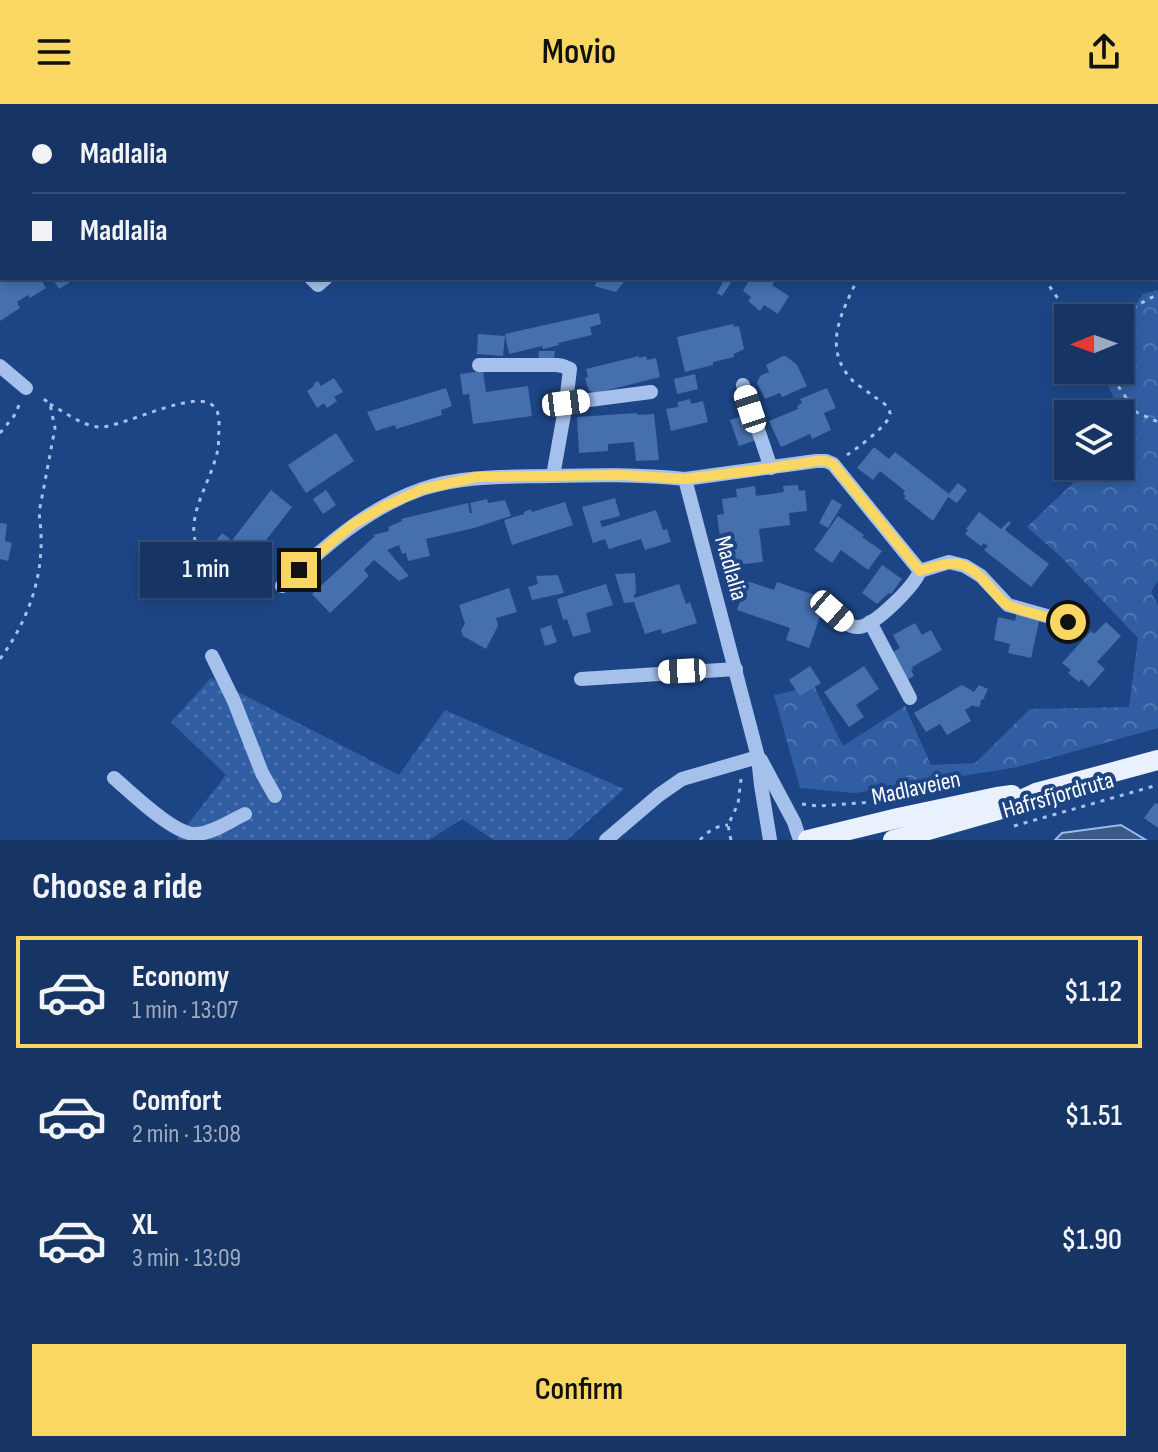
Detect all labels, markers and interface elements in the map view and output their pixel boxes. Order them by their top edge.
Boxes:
icon: menu [32,30,76,74]
icon: share [1082,30,1126,74]
text: Movio [542,31,616,74]
text: Madlalia [80,136,168,172]
text: Madlalia [80,213,168,249]
north arrow [1054,304,1134,384]
map controls [1054,304,1134,480]
car [731,382,769,436]
car [541,388,591,418]
button: layers [1054,400,1134,480]
street label: Madlalia [708,532,754,604]
callout: 1 min [139,542,271,598]
route end [281,552,317,588]
text: 1 min [182,554,230,585]
car [806,586,858,636]
route start [1050,604,1086,640]
car [657,658,707,684]
street label: Madlaveien [869,764,963,812]
street label: Hafrsfjordruta [999,765,1117,825]
text: Choose a ride [32,866,203,909]
icon: car [36,956,108,1028]
text: Economy [132,959,229,995]
text: $1.12 [1064,974,1122,1010]
text: 1 min · 13:07 [132,995,238,1026]
icon: car [36,1080,108,1152]
text: Comfort [132,1083,222,1119]
text: $1.51 [1065,1098,1122,1134]
text: 2 min · 13:08 [132,1119,241,1150]
icon: car [36,1204,108,1276]
text: XL [132,1207,158,1243]
text: $1.90 [1061,1222,1122,1258]
text: 3 min · 13:09 [132,1243,241,1274]
button: Confirm [32,1344,1126,1436]

